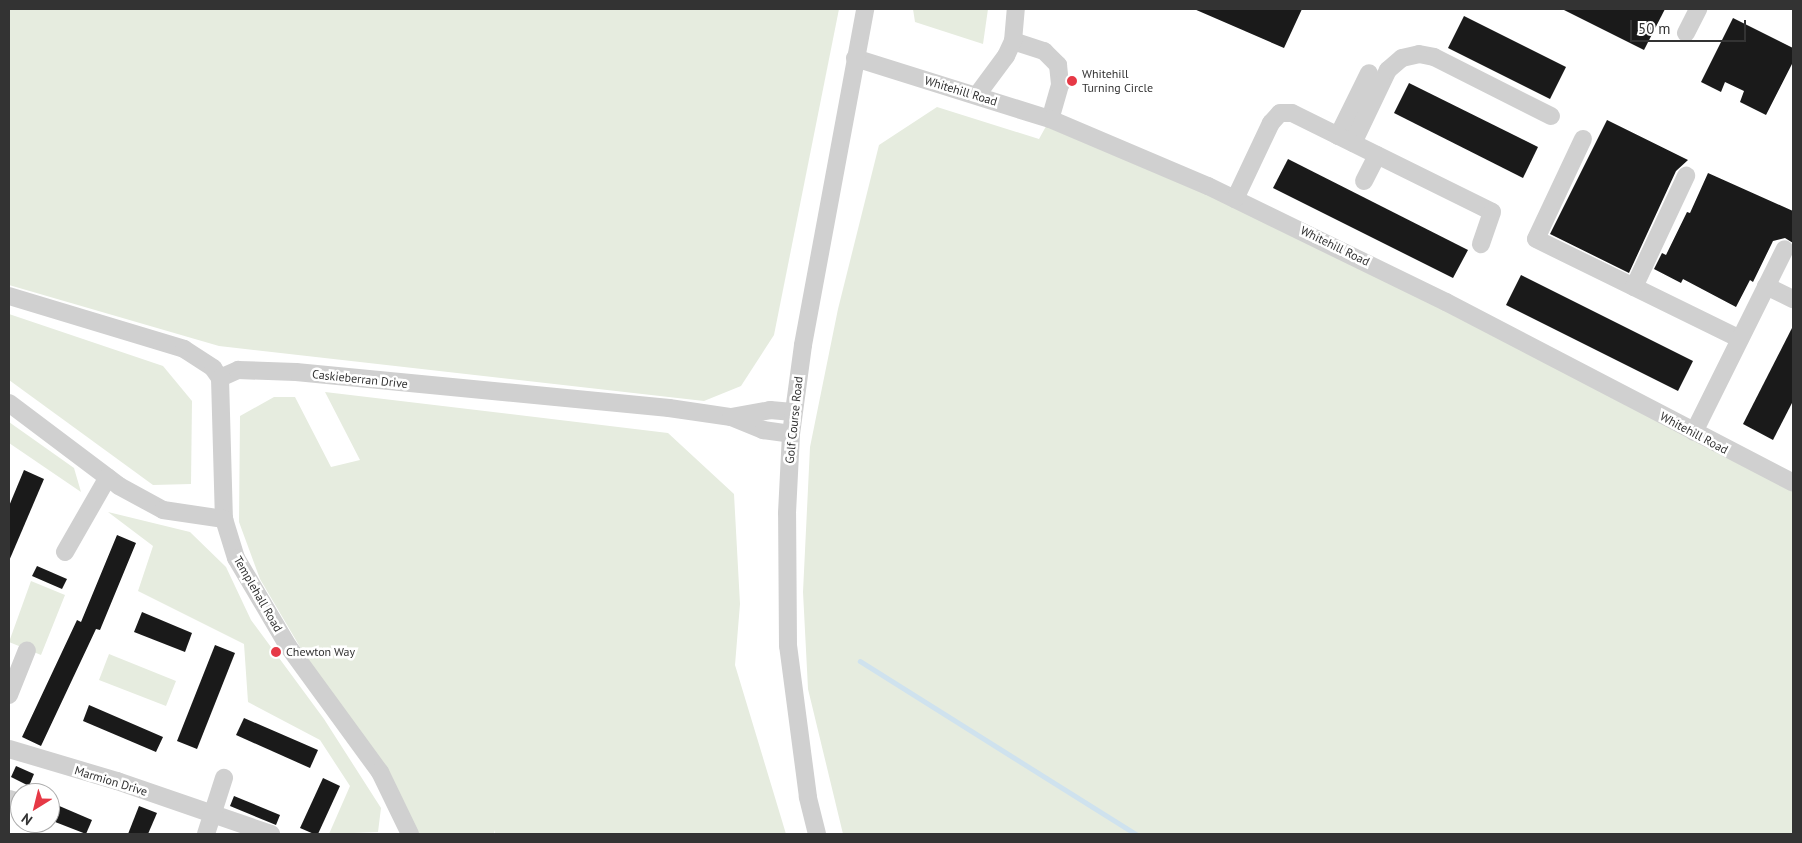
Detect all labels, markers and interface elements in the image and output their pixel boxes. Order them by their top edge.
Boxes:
scale bar [1632,10,1748,42]
text: 50 m [1638,19,1671,38]
place label: Whitehill Turning Circle [1082,67,1153,95]
street label: Whitehill Road [923,73,999,109]
marker: Whitehill Turning Circle [1066,75,1078,87]
street label: Whitehill Road [1298,223,1372,269]
street label: Caskieberran Drive [311,367,409,391]
street label: Golf Course Road [782,376,806,464]
street label: Whitehill Road [1657,409,1731,457]
street label: Templehall Road [230,554,286,634]
place label: Chewton Way [286,645,355,659]
marker: Chewton Way [270,646,282,658]
street label: Marmion Drive [73,763,149,799]
north arrow [10,783,60,833]
text: N [18,809,36,829]

